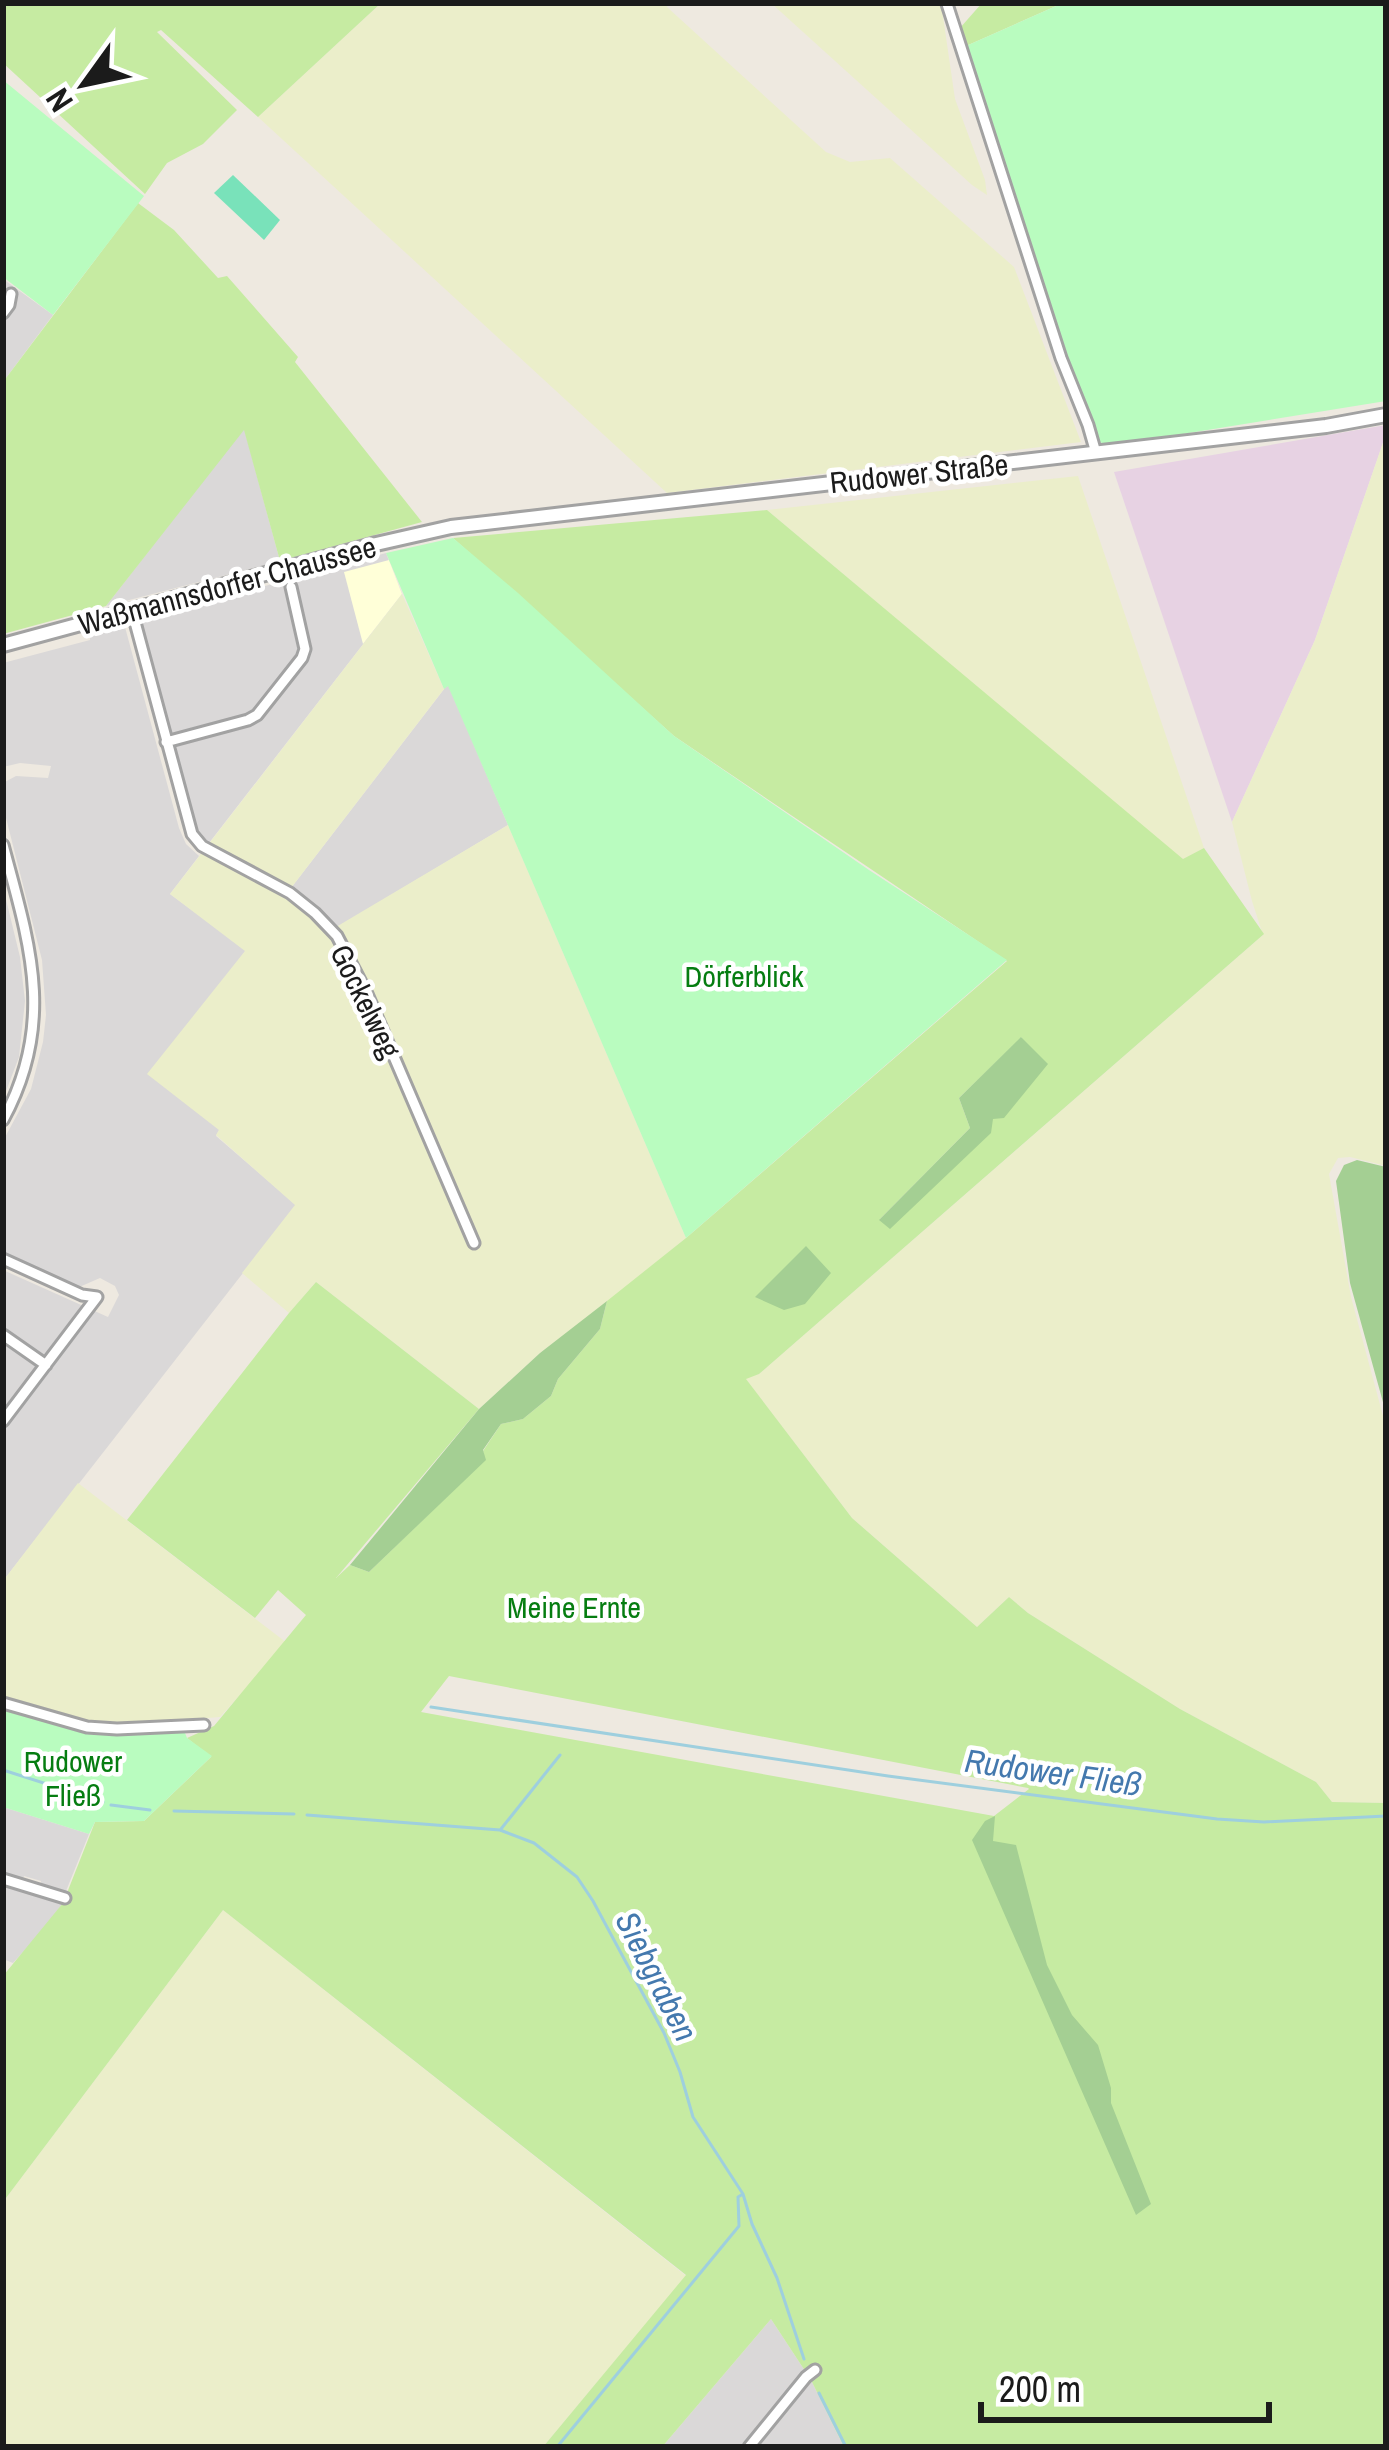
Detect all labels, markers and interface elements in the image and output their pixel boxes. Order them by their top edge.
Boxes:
north arrow [24,24,144,144]
text: N [35,80,83,121]
street label: Rudower Straße [828,444,1010,502]
street label: Waßmannsdorfer Chaussee [74,526,380,644]
street label: Gockelweg [321,938,411,1065]
park label: Dörferblick [685,956,804,996]
park label: Meine Ernte [507,1587,641,1627]
water label: Rudower Fließ [962,1738,1144,1806]
park label: Rudower Fließ [24,1741,123,1815]
water label: Siebgraben [606,1904,708,2048]
scale bar [981,2348,1269,2422]
text: 200 m [999,2365,1081,2413]

